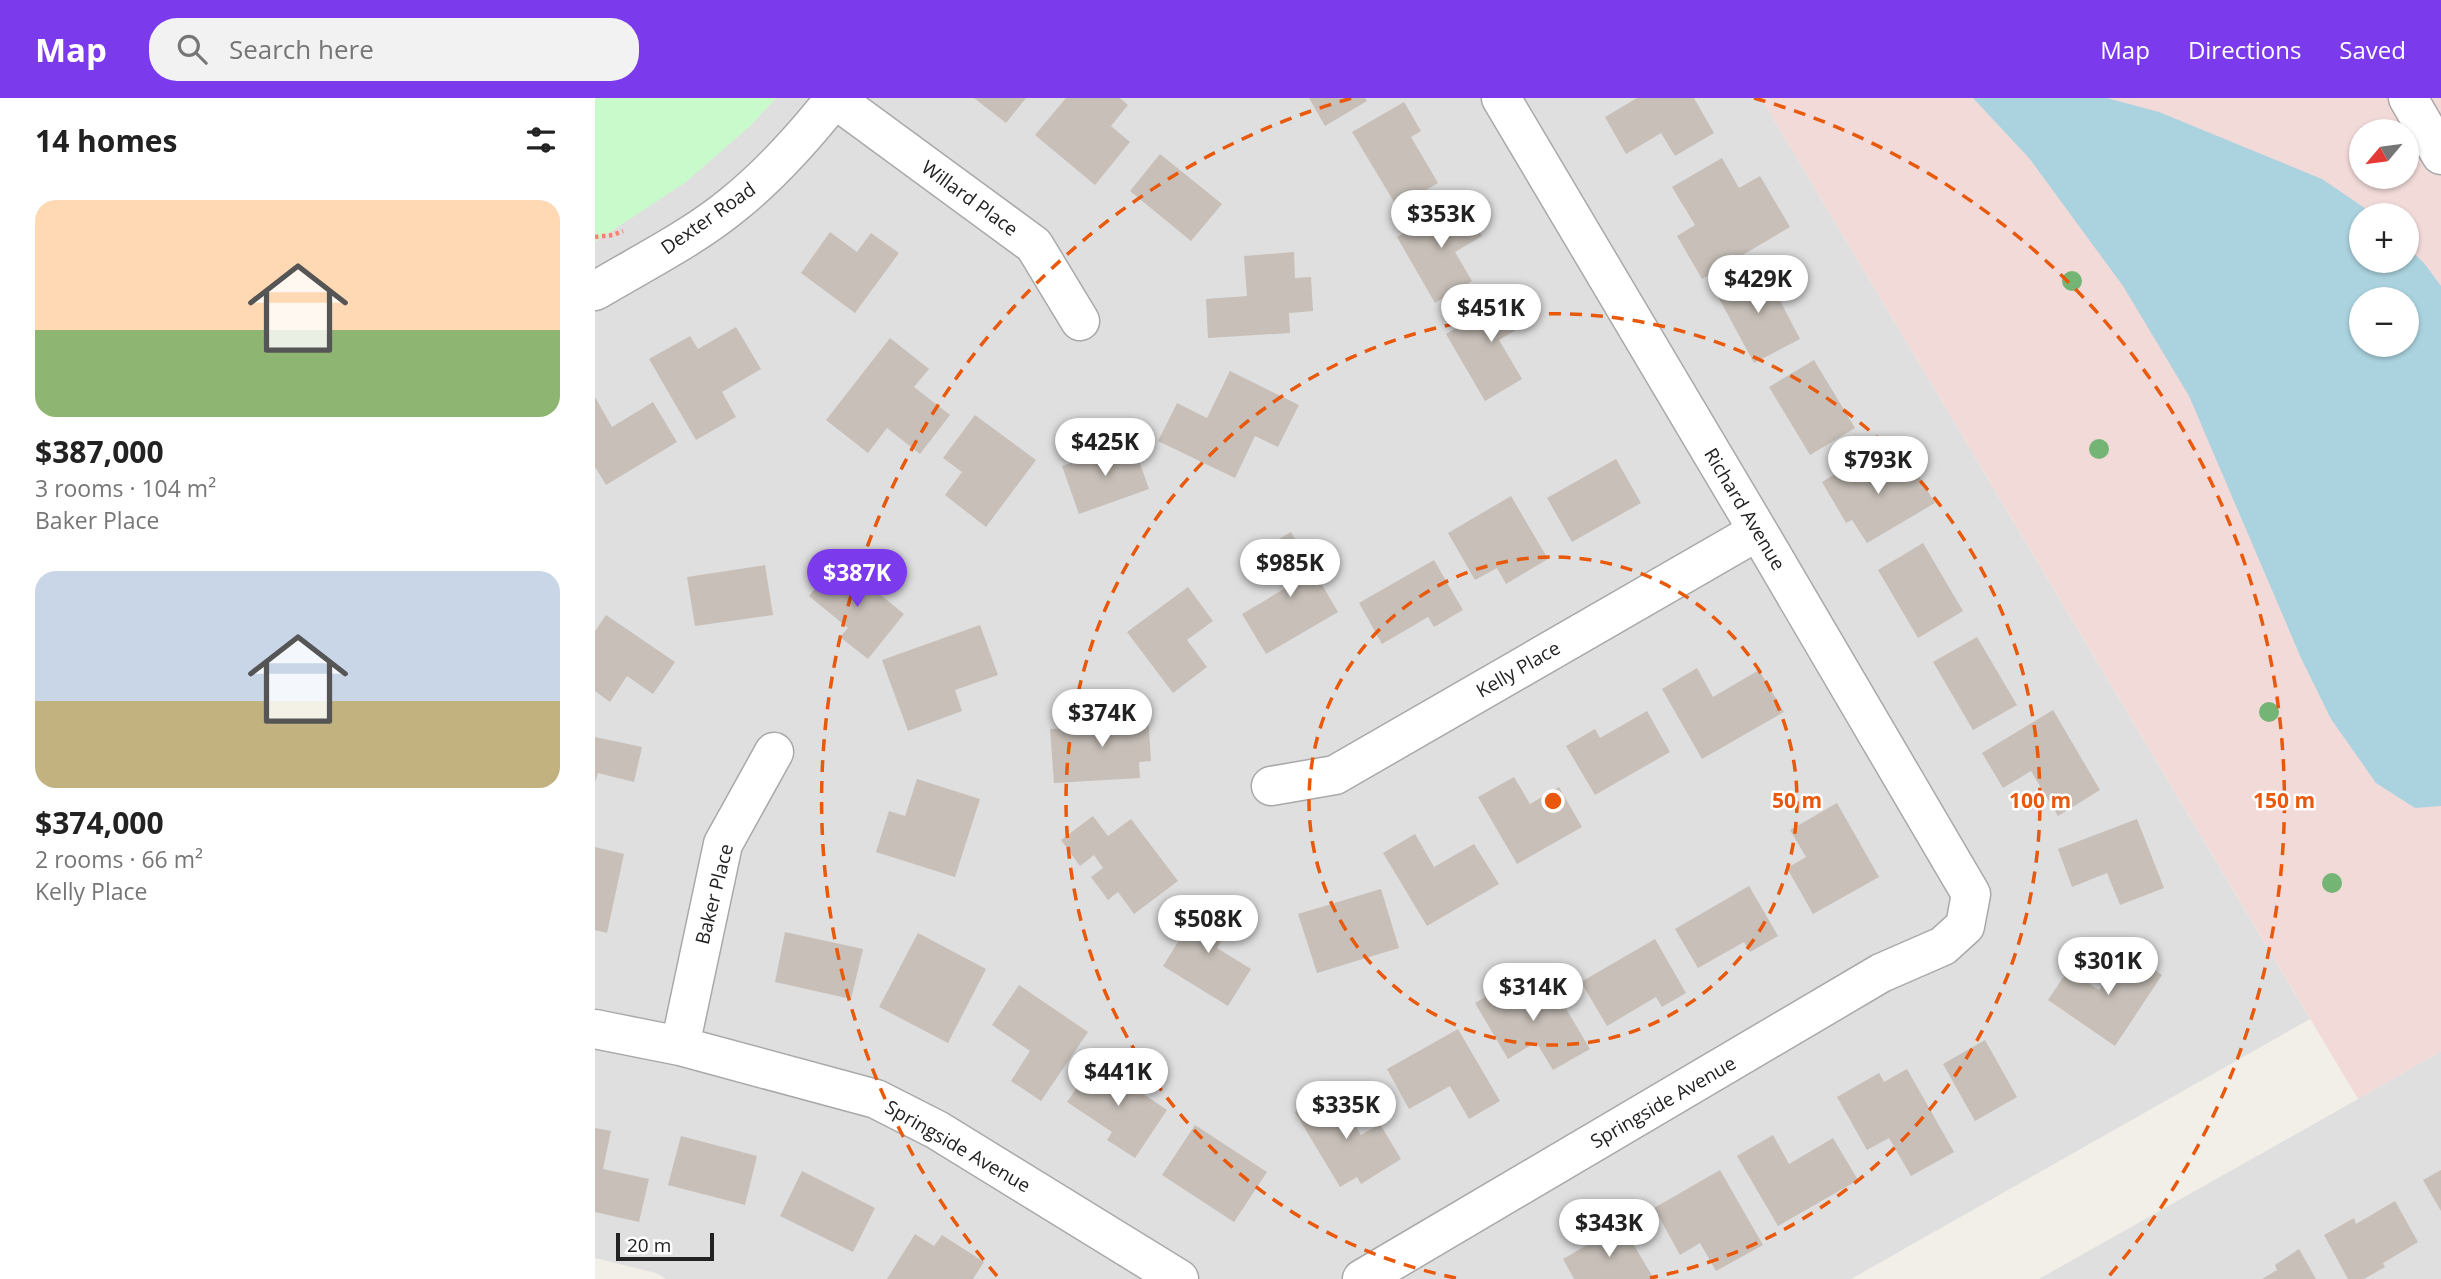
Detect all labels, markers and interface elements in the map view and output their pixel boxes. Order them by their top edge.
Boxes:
search box [149,18,639,81]
text: Map [35,27,107,72]
icon: search [173,30,211,68]
text: Search here [229,31,374,67]
text: Map [2100,33,2150,66]
text: Directions [2188,33,2301,66]
text: Saved [2339,33,2406,66]
north arrow [2349,119,2419,189]
map controls [2349,119,2419,357]
text: 14 homes [35,120,178,161]
icon: filters [522,121,560,159]
street label: Willard Place [916,154,1024,242]
street label: Dexter Road [656,176,760,260]
pin: $353K [1392,190,1490,250]
text: $353K [1407,197,1475,229]
button: + [2349,203,2419,273]
icon: home [235,245,361,371]
pin: $429K [1709,256,1807,315]
text: $429K [1724,262,1792,294]
pin: $451K [1442,285,1540,344]
button: − [2349,287,2419,357]
text: $451K [1457,291,1525,323]
pin: $425K [1056,418,1154,478]
text: $425K [1071,425,1139,457]
text: $387,000 [35,431,164,472]
pin: $793K [1829,436,1927,496]
street label: Richard Avenue [1698,443,1792,575]
text: $793K [1844,443,1912,475]
text: 3 rooms · 104 m² [35,472,216,504]
text: Baker Place [35,504,159,536]
pin: $985K [1241,540,1339,599]
text: $985K [1256,546,1324,578]
pin: $387K [808,550,906,609]
text: $387K [823,556,891,588]
icon: home [235,616,361,742]
street label: Kelly Place [1471,635,1565,703]
pin: $374K [1053,690,1151,749]
text: $374K [1068,696,1136,728]
text: 50 m [1772,786,1822,814]
text: 100 m [2009,786,2071,814]
text: 150 m [2253,786,2315,814]
centre of rings [1541,789,1565,813]
text: $374,000 [35,802,164,843]
street label: Baker Place [689,841,739,947]
text: 2 rooms · 66 m² [35,843,203,875]
text: Kelly Place [35,875,147,907]
pin: $508K [1159,896,1257,955]
text: $508K [1174,902,1242,934]
pin: $301K [2059,937,2157,997]
text: $301K [2074,944,2142,976]
pin: $314K [1484,964,1582,1023]
text: $314K [1499,970,1567,1002]
pin: $441K [1069,1048,1167,1108]
street label: Springside Avenue [1586,1050,1740,1154]
text: $441K [1084,1055,1152,1087]
pin: $335K [1297,1082,1395,1141]
text: $335K [1312,1088,1380,1120]
street label: Springside Avenue [881,1094,1035,1198]
pin: $343K [1560,1200,1658,1259]
text: $343K [1575,1206,1643,1238]
scale bar [616,1230,714,1262]
text: 20 m [627,1232,671,1258]

